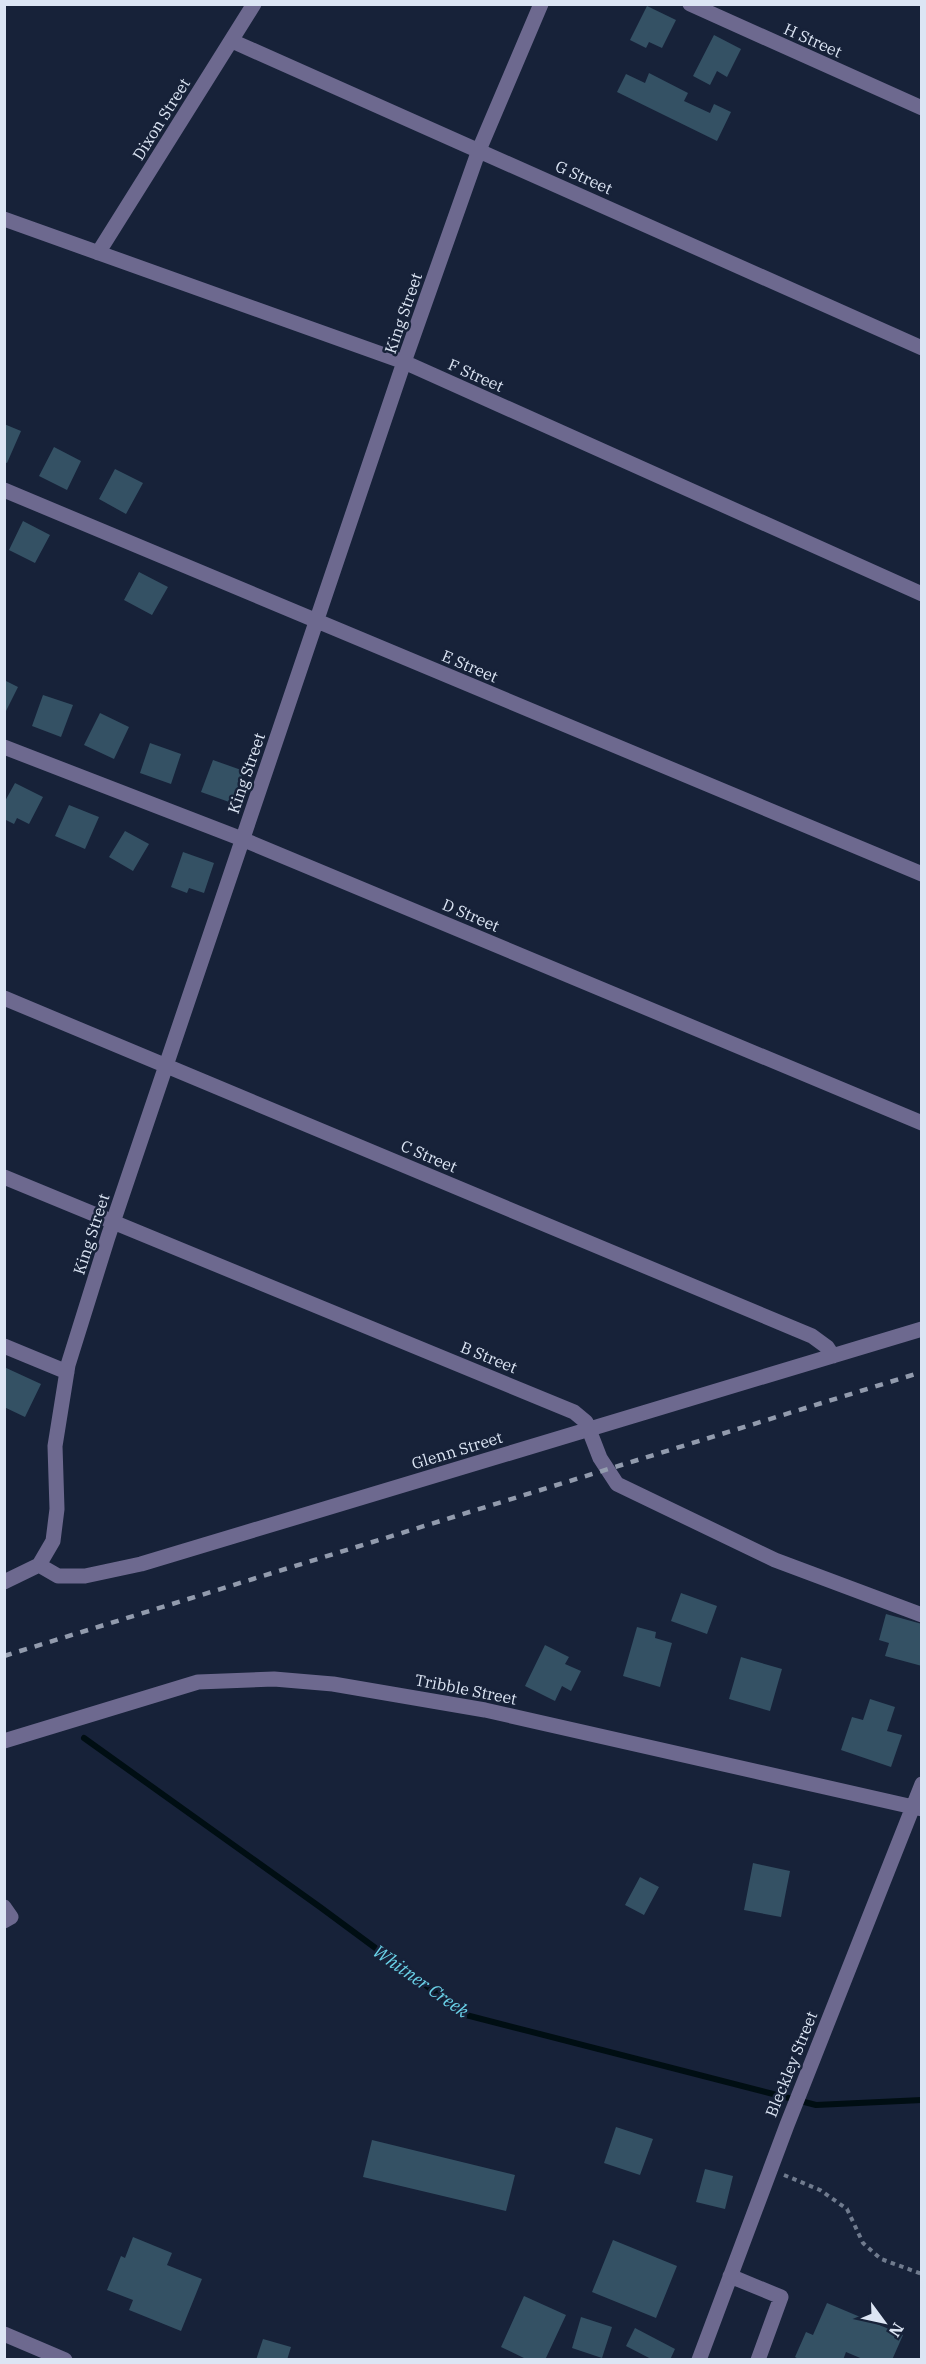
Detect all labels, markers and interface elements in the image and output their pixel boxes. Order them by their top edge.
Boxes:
street label: H Street [781,18,845,62]
street label: Dixon Street [128,74,194,164]
street label: G Street [552,156,616,199]
street label: King Street [380,270,426,356]
street label: F Street [445,354,507,396]
street label: E Street [439,645,501,687]
street label: King Street [223,730,269,816]
street label: D Street [439,894,503,936]
street label: C Street [398,1135,460,1177]
street label: King Street [69,1191,114,1277]
street label: B Street [458,1337,521,1378]
street label: Glenn Street [409,1427,505,1473]
street label: Tribble Street [413,1669,519,1709]
water label: Whitner Creek [369,1940,474,2023]
street label: Bleckley Street [761,2008,821,2120]
north arrow [854,2292,914,2352]
text: N [885,2319,908,2341]

